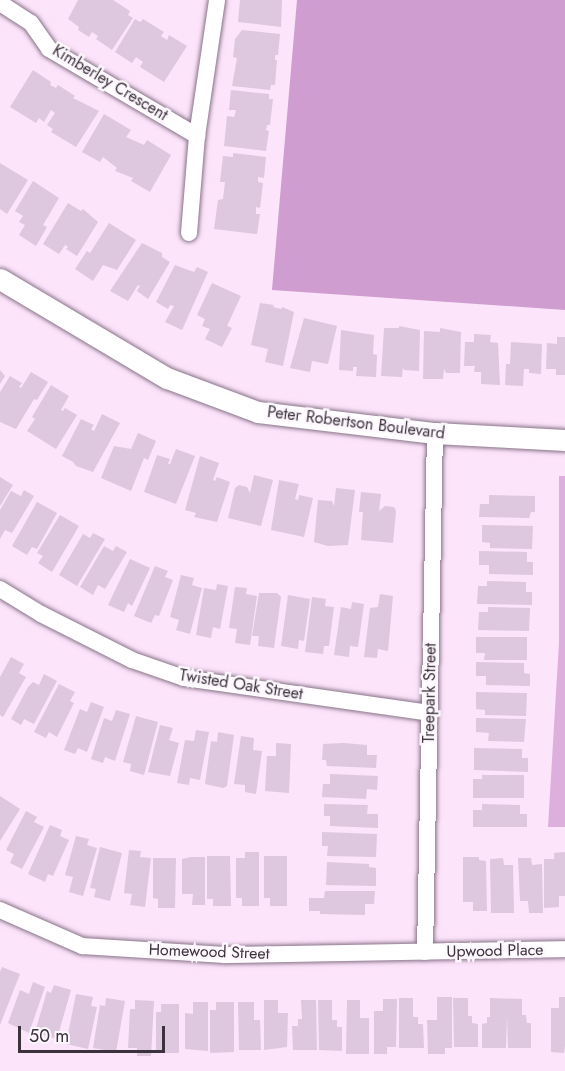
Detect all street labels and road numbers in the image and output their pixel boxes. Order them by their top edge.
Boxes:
street label: Kimberley Crescent [49,41,171,125]
street label: Peter Robertson Boulevard [266,403,446,443]
street label: Treepark Street [420,643,440,743]
street label: Twisted Oak Street [178,666,304,704]
street label: Homewood Street [148,940,270,964]
street label: Upwood Place [446,941,544,961]

